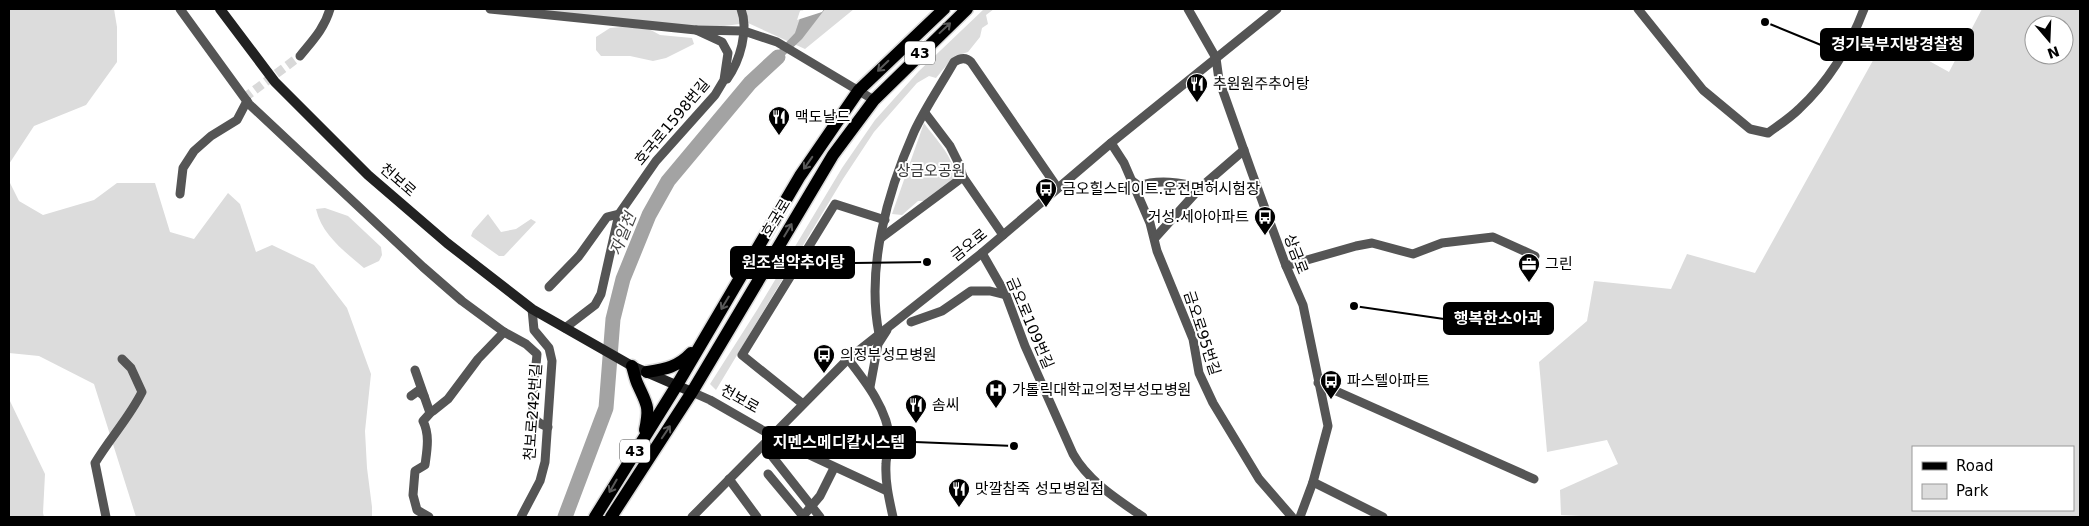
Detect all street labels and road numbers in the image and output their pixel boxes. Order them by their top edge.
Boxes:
road number: 43 [905,42,935,64]
street label: 호국로1598번길 [631,75,713,169]
street label: 천보로 [376,160,420,200]
street label: 호국로 [758,196,794,240]
street label: 금오로 [947,225,991,265]
street label: 상금로 [1280,231,1312,277]
street label: 금오로109번길 [1003,275,1057,371]
street label: 금오로95번길 [1180,288,1224,378]
street label: 천보로242번길 [521,363,545,461]
street label: 천보로 [718,381,762,417]
road number: 43 [620,440,650,462]

